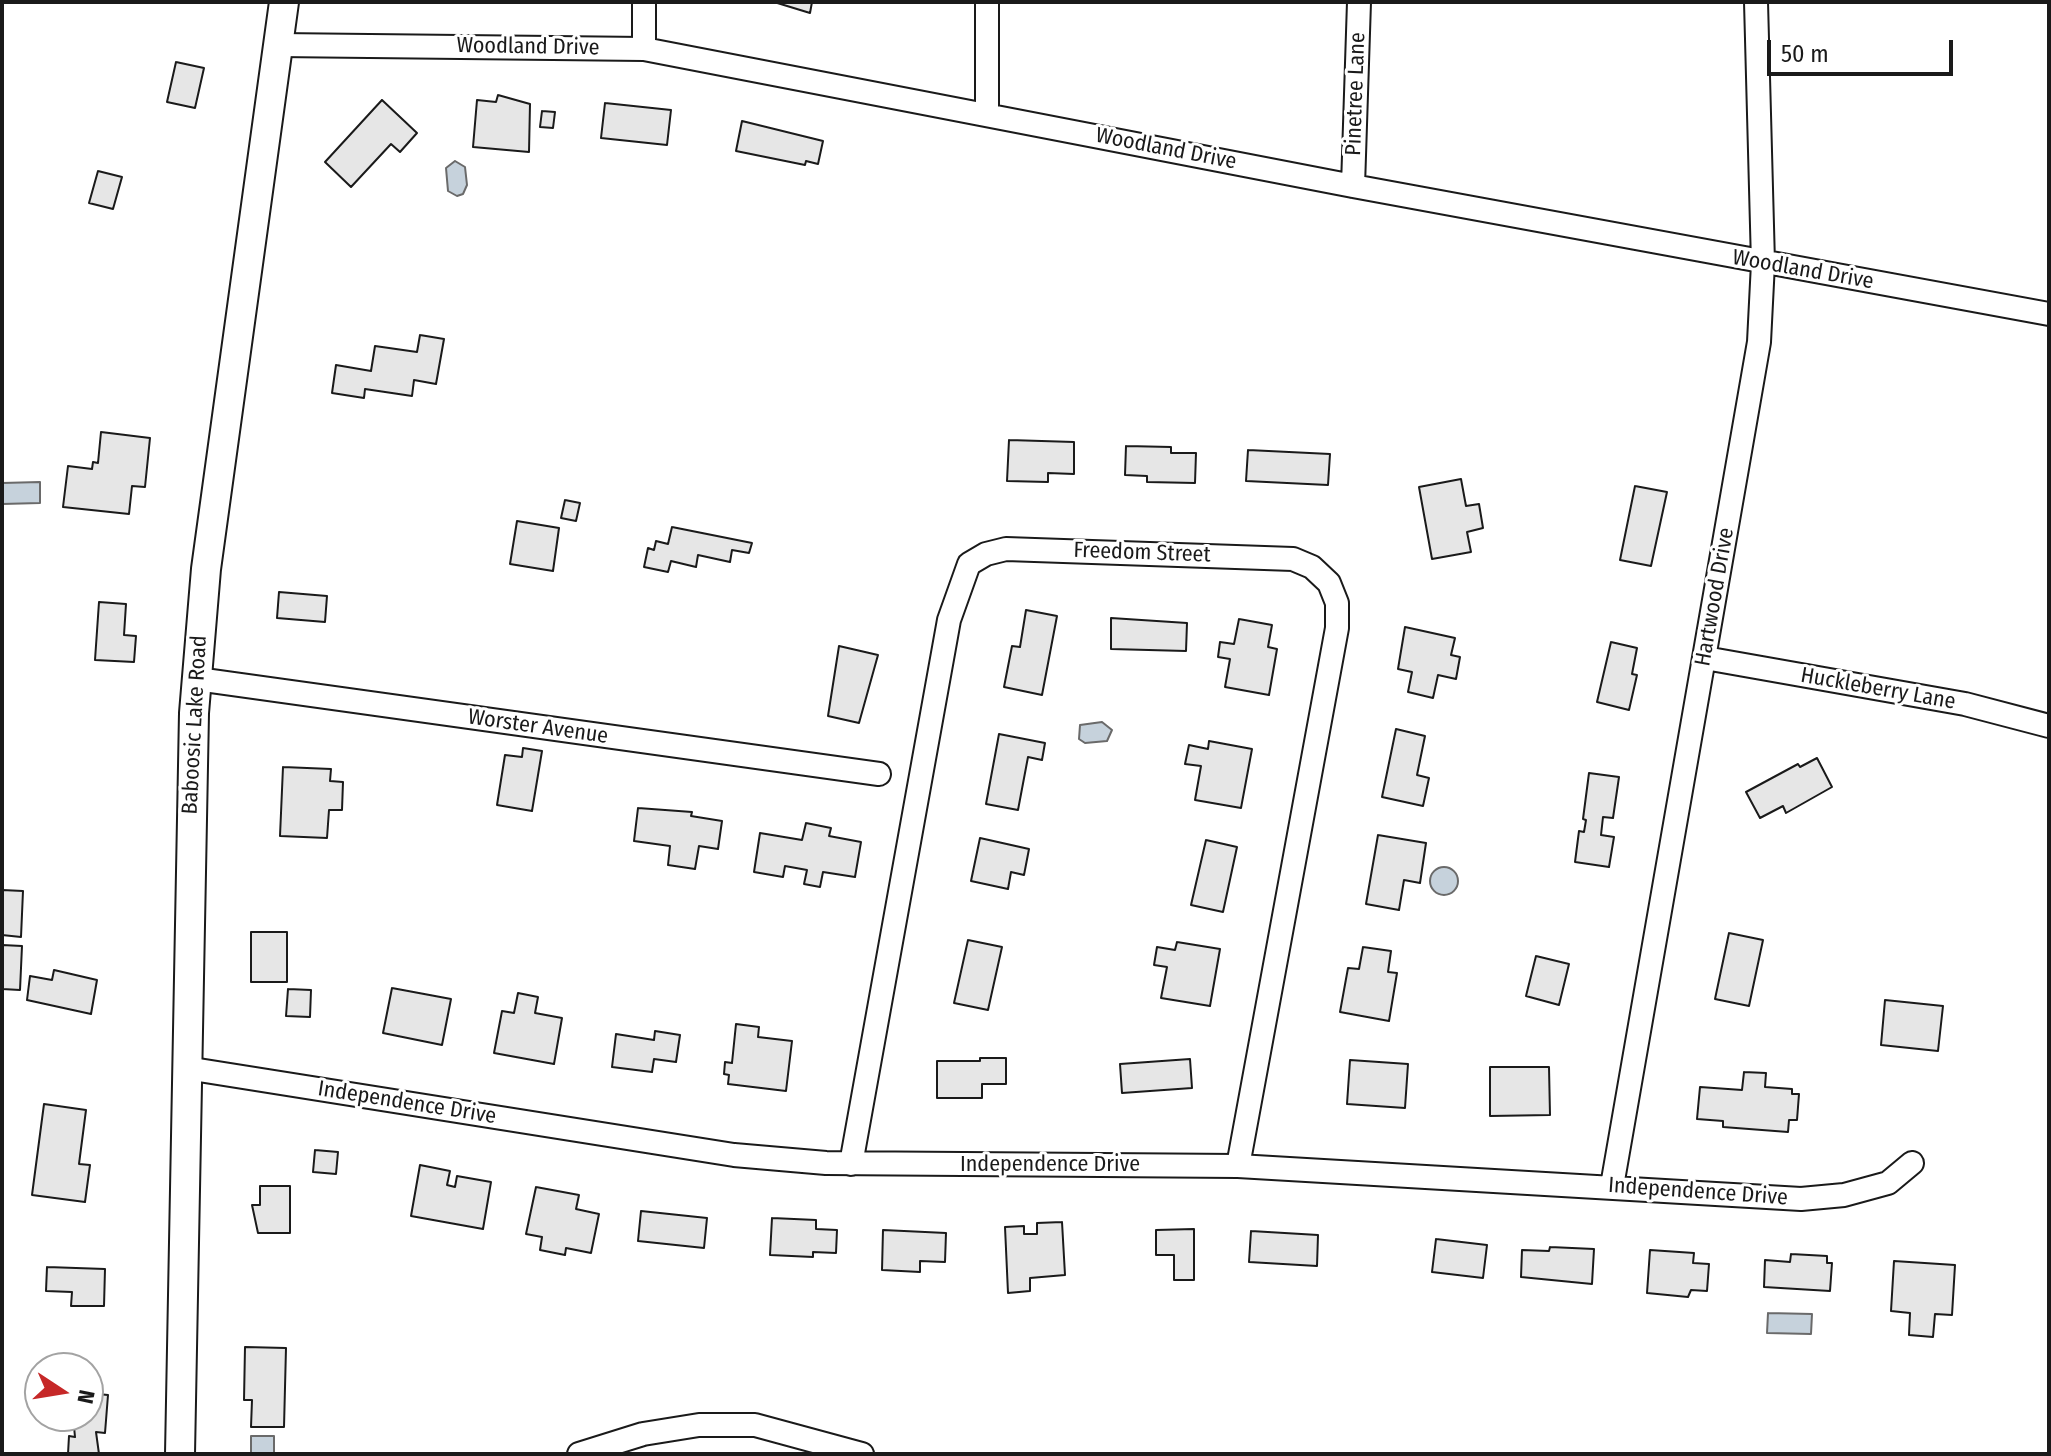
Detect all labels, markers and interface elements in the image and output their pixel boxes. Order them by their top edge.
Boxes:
scale bar [1771,24,1957,74]
street label: Pinetree Lane [1341,32,1371,156]
street label: Woodland Drive [456,33,600,61]
text: 50 m [1781,40,1829,68]
street label: Woodland Drive [1093,122,1239,176]
street label: Woodland Drive [1730,245,1876,295]
street label: Hartwood Drive [1690,526,1740,668]
street label: Freedom Street [1073,537,1211,569]
street label: Baboosic Lake Road [177,635,213,815]
street label: Huckleberry Lane [1798,662,1958,716]
street label: Worster Avenue [466,704,610,750]
street label: Independence Drive [316,1076,498,1130]
street label: Independence Drive [960,1152,1140,1178]
street label: Independence Drive [1607,1173,1789,1211]
north arrow [24,1352,104,1432]
text: N [71,1387,101,1406]

